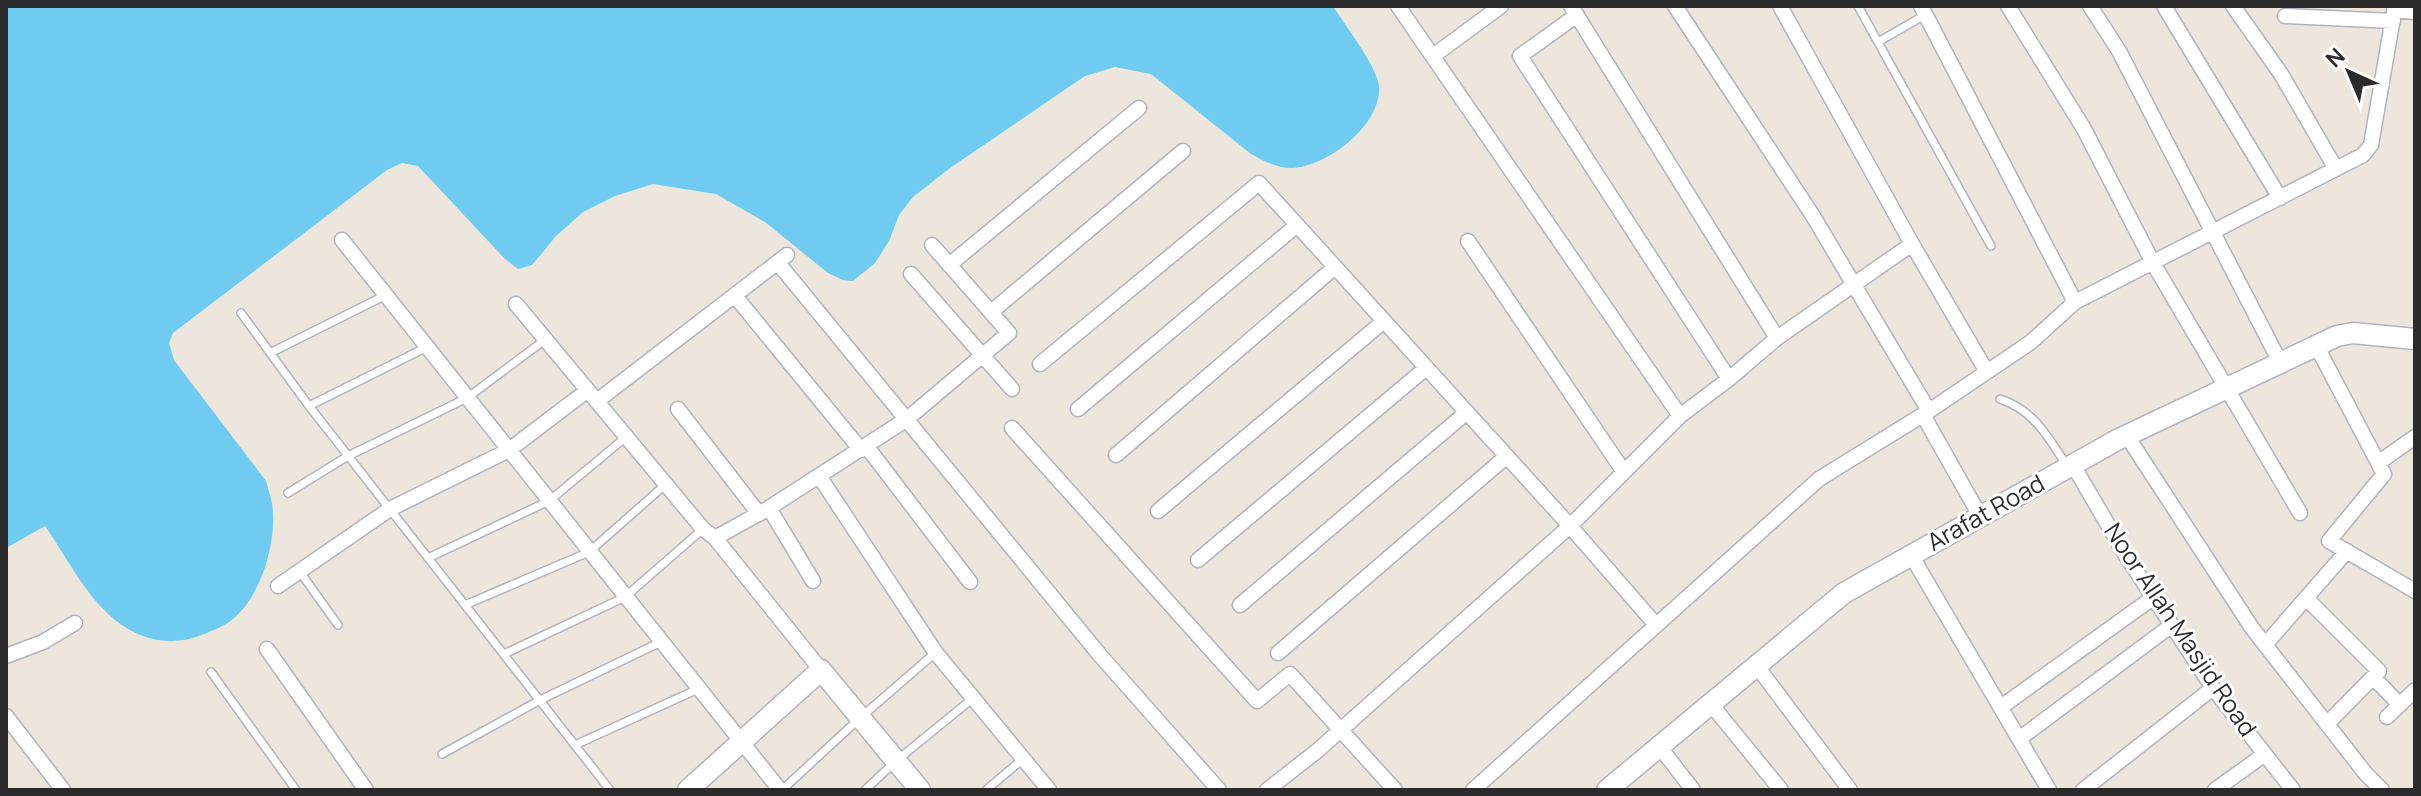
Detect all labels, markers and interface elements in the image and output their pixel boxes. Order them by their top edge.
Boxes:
north arrow [2309,32,2389,112]
text: N [2319,41,2351,74]
street label: Arafat Road [1921,466,2050,558]
street label: Noor Allah Masjid Road [2097,516,2265,742]

